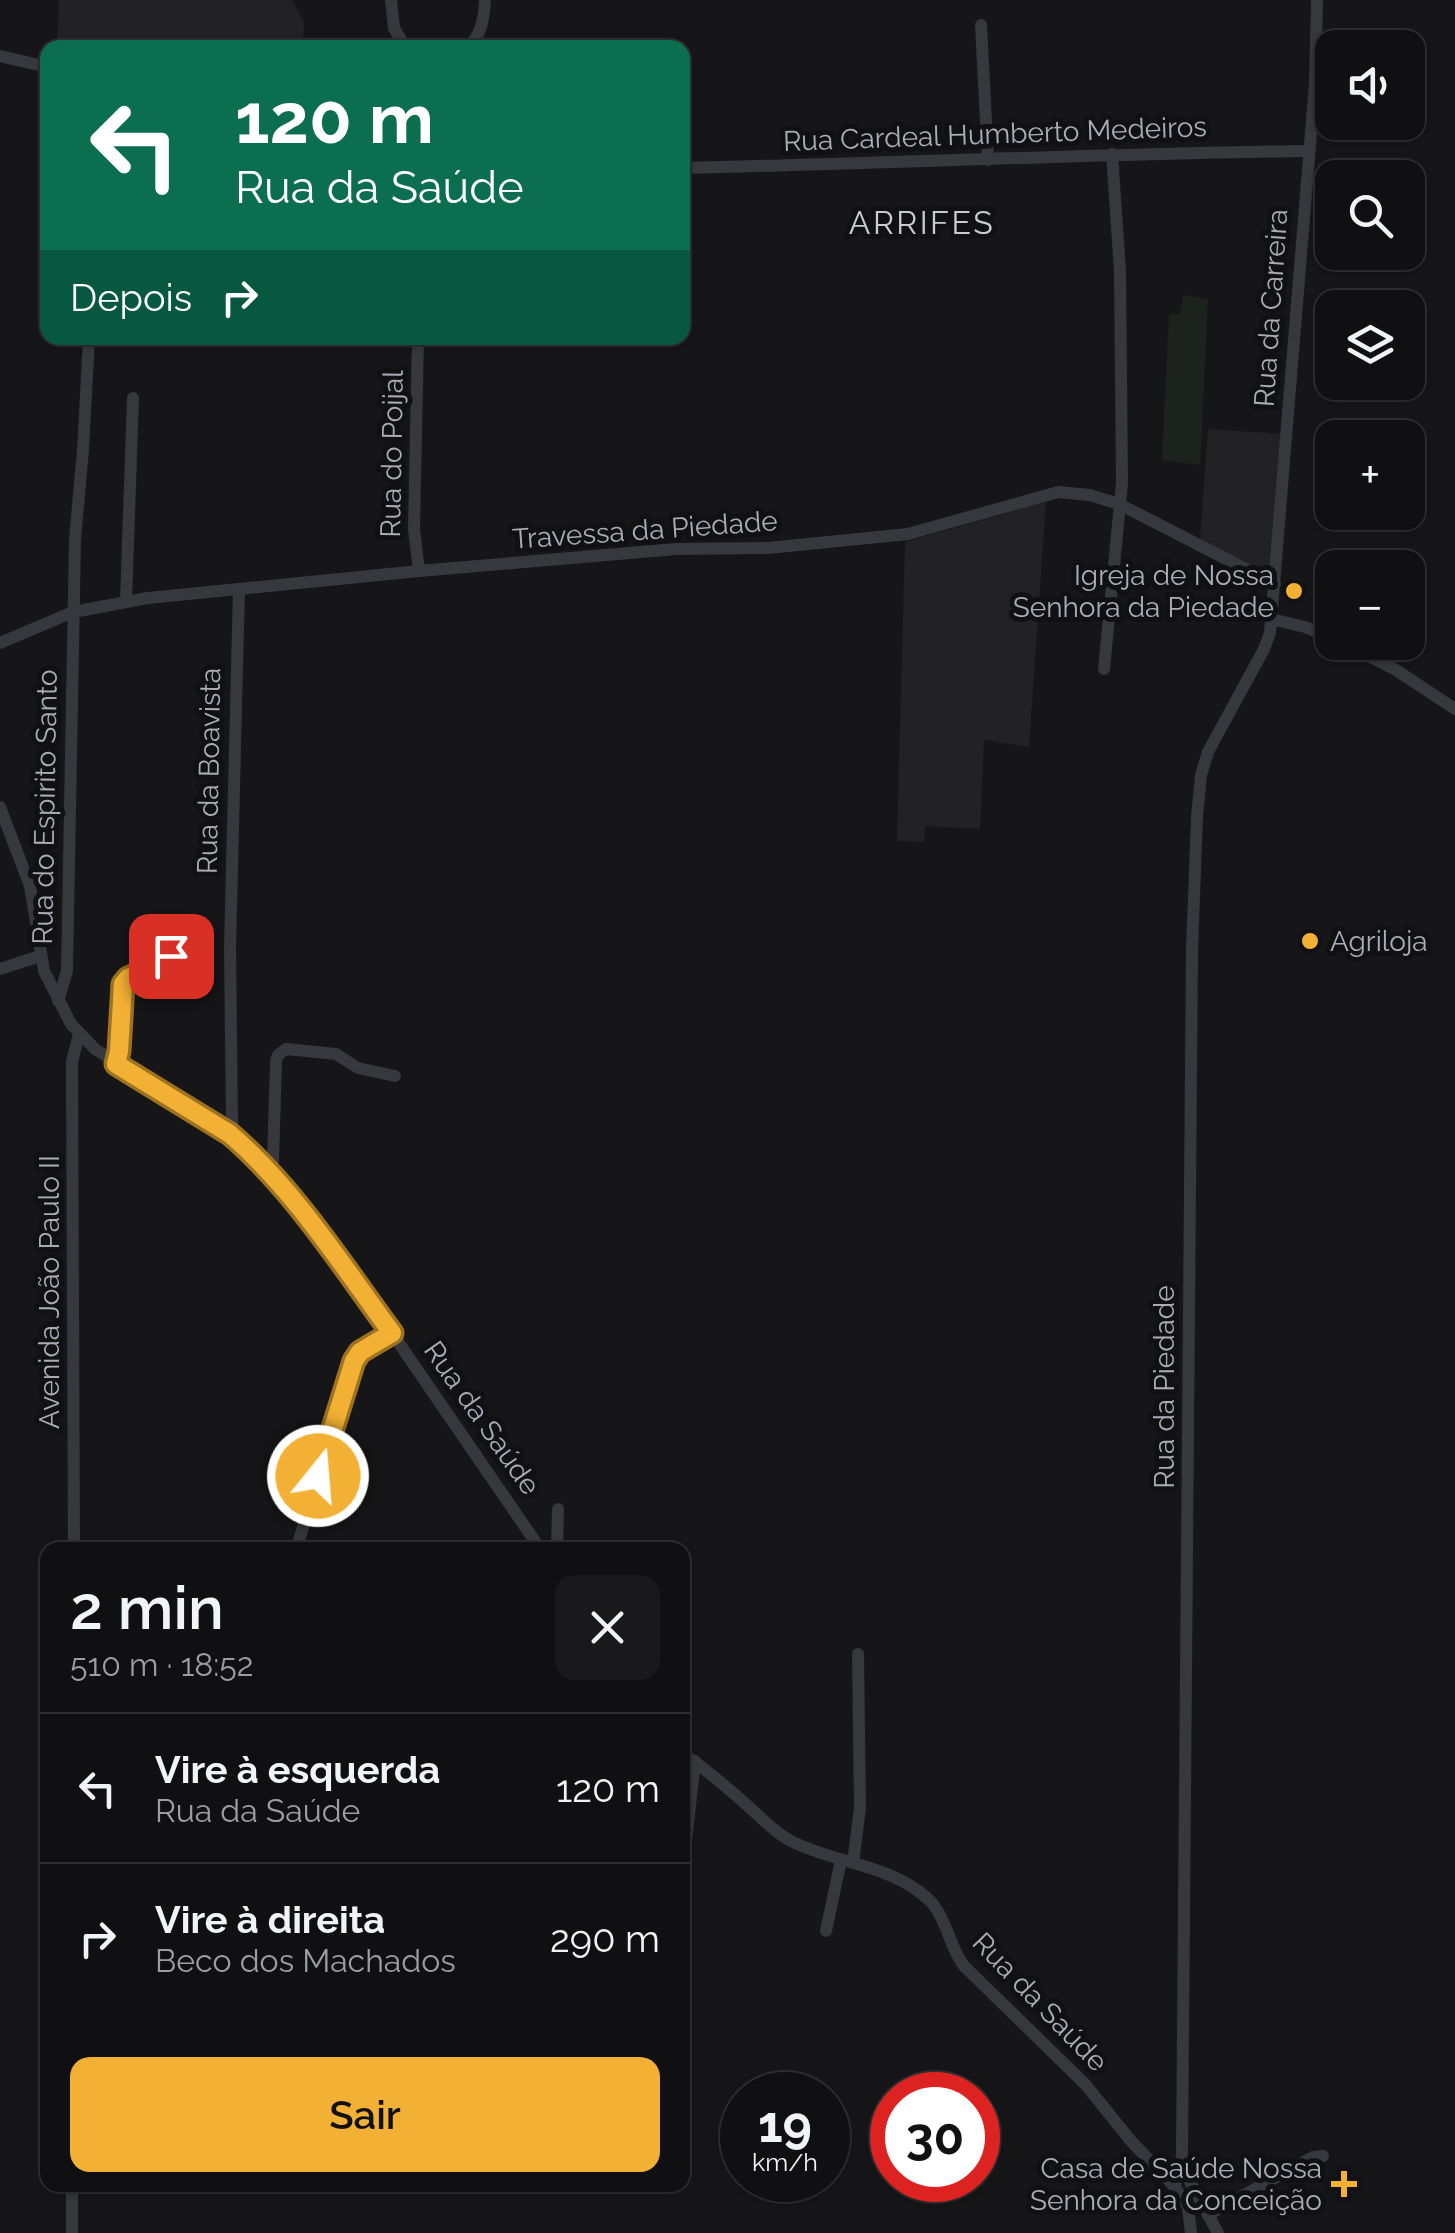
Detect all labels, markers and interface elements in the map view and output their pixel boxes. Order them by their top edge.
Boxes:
map controls [1315,30,1425,660]
button: sound [1315,30,1425,140]
text: 120 m [235,77,434,159]
icon: left [70,80,200,210]
street label: Rua Cardeal Humberto Medeiros [783,110,1207,158]
button: search [1315,160,1425,270]
text: Rua da Saúde [235,161,524,214]
district label: ARRIFES [849,204,995,241]
street label: Rua da Carreira [1248,208,1294,408]
icon: right [212,270,267,325]
text: Depois [70,275,192,320]
button: layers [1315,290,1425,400]
street label: Rua do Poijal [374,370,410,538]
button: + [1315,420,1425,530]
street label: Travessa da Piedade [511,504,779,556]
button: − [1315,550,1425,660]
place label: Igreja de Nossa Senhora da Piedade [1013,559,1274,624]
marker: Igreja de Nossa Senhora da Piedade [1283,580,1305,602]
street label: Rua da Boavista [191,668,227,874]
street label: Rua do Espirito Santo [26,669,64,945]
pin [129,914,214,999]
place label: Agriloja [1330,925,1428,958]
icon: arrive [144,929,199,984]
marker: Agriloja [1299,930,1321,952]
street label: Avenida João Paulo II [33,1155,66,1429]
street label: Rua da Piedade [1148,1285,1181,1489]
street label: Rua da Saúde [417,1335,547,1501]
position arrow [266,1424,370,1528]
text: 2 min [70,1573,224,1643]
button: close [555,1575,660,1680]
text: 510 m · 18:52 [70,1646,253,1683]
text: Vire à esquerda [155,1747,440,1792]
icon: left [70,1761,125,1816]
text: 120 m [556,1766,660,1811]
text: Rua da Saúde [155,1792,360,1829]
text: Vire à direita [155,1897,385,1942]
icon: right [70,1911,125,1966]
text: 290 m [550,1916,660,1961]
street label: Rua da Saúde [966,1926,1114,2078]
text: Beco dos Machados [155,1942,456,1979]
button: Sair [70,2057,660,2172]
speed limit sign: 30 [870,2072,1000,2202]
text: 19 [758,2095,812,2154]
text: km/h [752,2147,818,2177]
place label: Casa de Saúde Nossa Senhora da Conceição [1030,2152,1322,2217]
marker: Casa de Saúde Nossa Senhora da Conceição [1331,2171,1357,2197]

